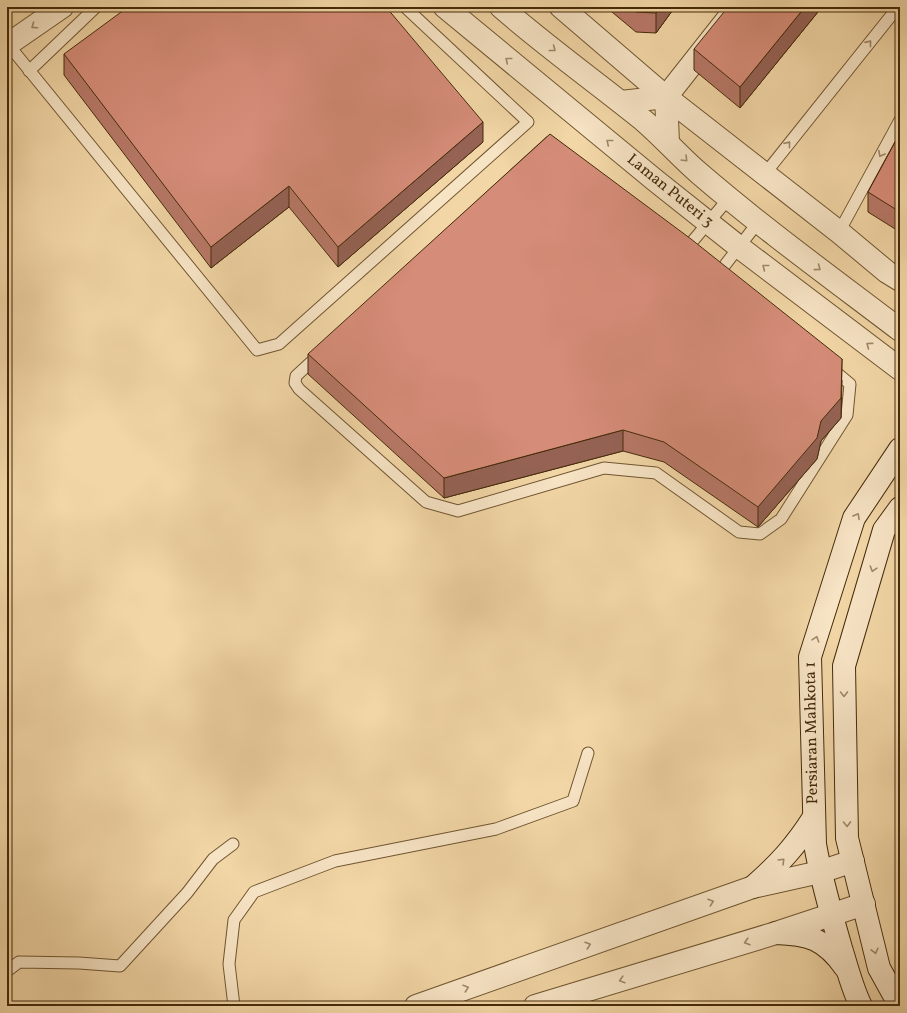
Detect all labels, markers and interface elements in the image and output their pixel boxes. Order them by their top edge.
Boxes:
one-way arrow [32,21,39,28]
one-way arrow [865,40,872,47]
one-way arrow [549,44,556,51]
one-way arrow [506,57,513,64]
one-way arrow [606,140,613,147]
one-way arrow [783,142,790,149]
street label: Laman Puteri 3 [622,149,718,233]
one-way arrow [879,150,886,158]
one-way arrow [680,154,688,162]
one-way arrow [814,263,821,271]
one-way arrow [762,265,769,272]
one-way arrow [866,342,873,350]
one-way arrow [852,513,859,520]
one-way arrow [869,565,878,572]
one-way arrow [811,636,819,643]
street label: Persiaran Mahkota 1 [800,661,824,805]
one-way arrow [840,691,848,697]
one-way arrow [843,821,851,827]
one-way arrow [777,858,784,866]
one-way arrow [707,898,714,906]
one-way arrow [743,937,750,946]
one-way arrow [585,941,592,950]
one-way arrow [871,948,879,954]
one-way arrow [619,975,626,984]
one-way arrow [462,985,469,993]

